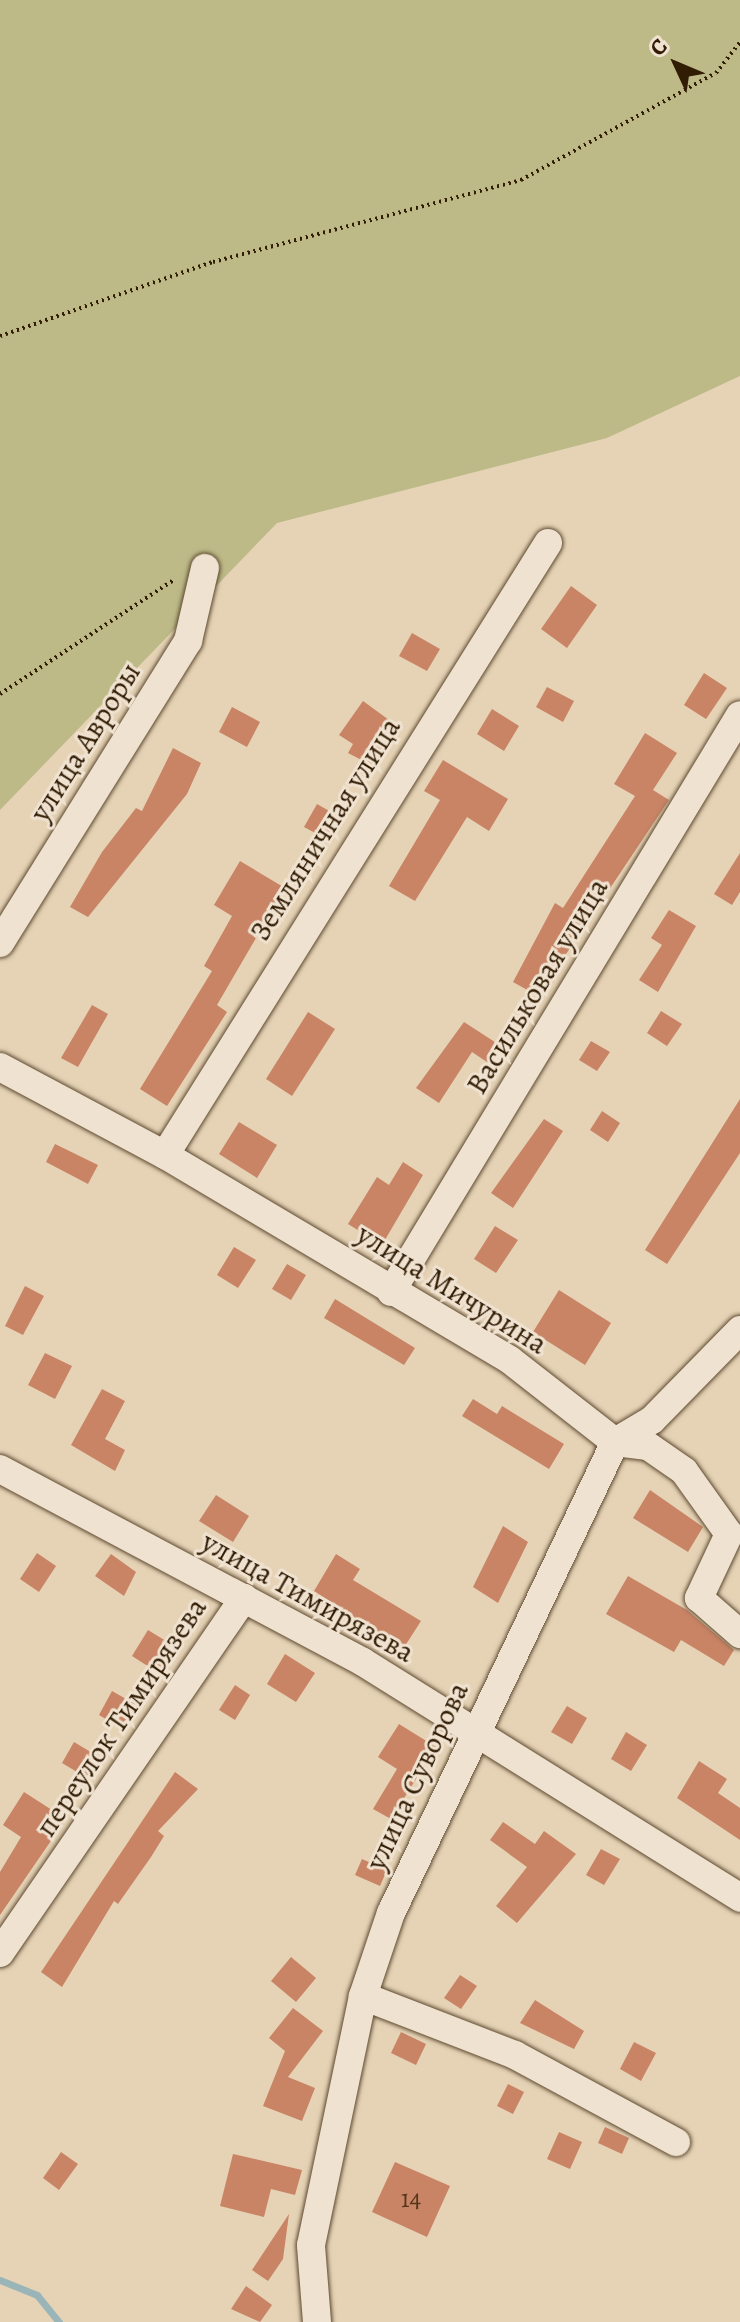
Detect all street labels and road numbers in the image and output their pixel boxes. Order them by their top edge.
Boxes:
street label: улица Авроры [22,656,148,828]
street label: Земляничная улица [242,711,408,947]
street label: Васильковая улица [458,871,616,1101]
street label: улица Мичурина [350,1216,554,1362]
street label: улица Тимирязева [195,1524,421,1670]
street label: переулок Тимирязева [28,1591,214,1843]
street label: улица Суворова [358,1676,476,1876]

